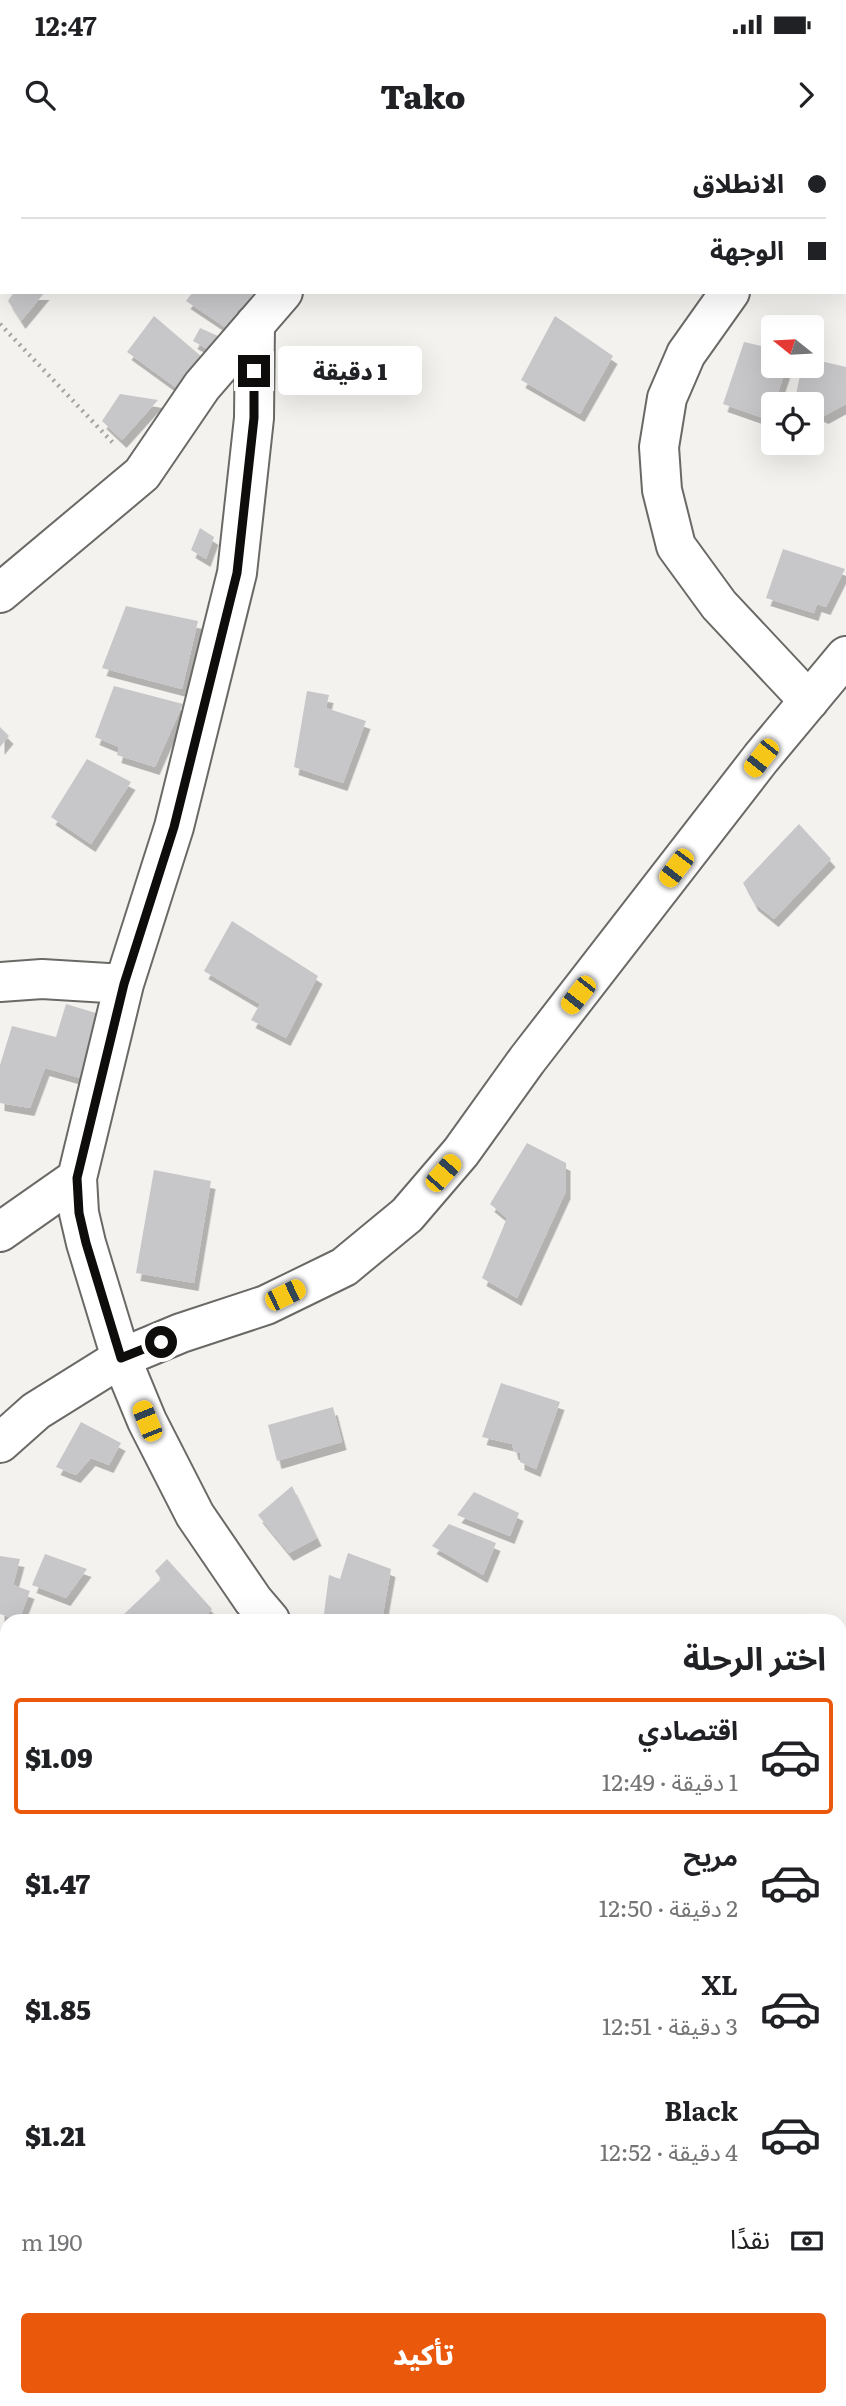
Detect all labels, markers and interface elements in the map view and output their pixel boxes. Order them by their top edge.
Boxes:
text: 12:47 [35,5,97,44]
text: Tako [381,71,465,119]
icon: search [21,76,59,114]
icon: forward [787,76,825,114]
text: الانطلاق [693,162,784,201]
text: الوجهة [710,229,784,268]
north arrow [761,315,824,378]
map controls [761,315,824,455]
callout: 1 دقيقة [278,346,422,396]
text: 1 دقيقة [313,353,387,387]
route end [238,355,270,387]
button: locate [761,392,824,455]
car [740,735,783,781]
car [655,845,698,891]
car [557,972,600,1018]
car [422,1150,465,1196]
car [262,1276,309,1314]
route start [145,1326,177,1358]
car [130,1398,165,1444]
text: اختر الرحلة [683,1632,826,1680]
text: اقتصادي [638,1709,738,1748]
icon: car [759,1725,822,1788]
text: $1.09 [25,1737,93,1776]
text: 1 دقيقة · 12:49 [602,1764,738,1798]
text: مريح [683,1835,738,1874]
icon: car [759,1851,822,1914]
text: $1.47 [25,1863,90,1902]
text: 2 دقيقة · 12:50 [599,1890,738,1924]
text: XL [701,1964,738,2003]
icon: car [759,1977,822,2040]
text: $1.85 [25,1989,91,2028]
text: 3 دقيقة · 12:51 [602,2008,738,2042]
text: Black [664,2090,738,2129]
icon: car [759,2103,822,2166]
text: $1.21 [25,2115,86,2154]
text: 4 دقيقة · 12:52 [600,2134,738,2168]
text: نقدًا [730,2218,770,2257]
icon: cash [788,2222,826,2260]
text: 190 m [21,2224,83,2258]
button: تأكيد [21,2313,826,2393]

